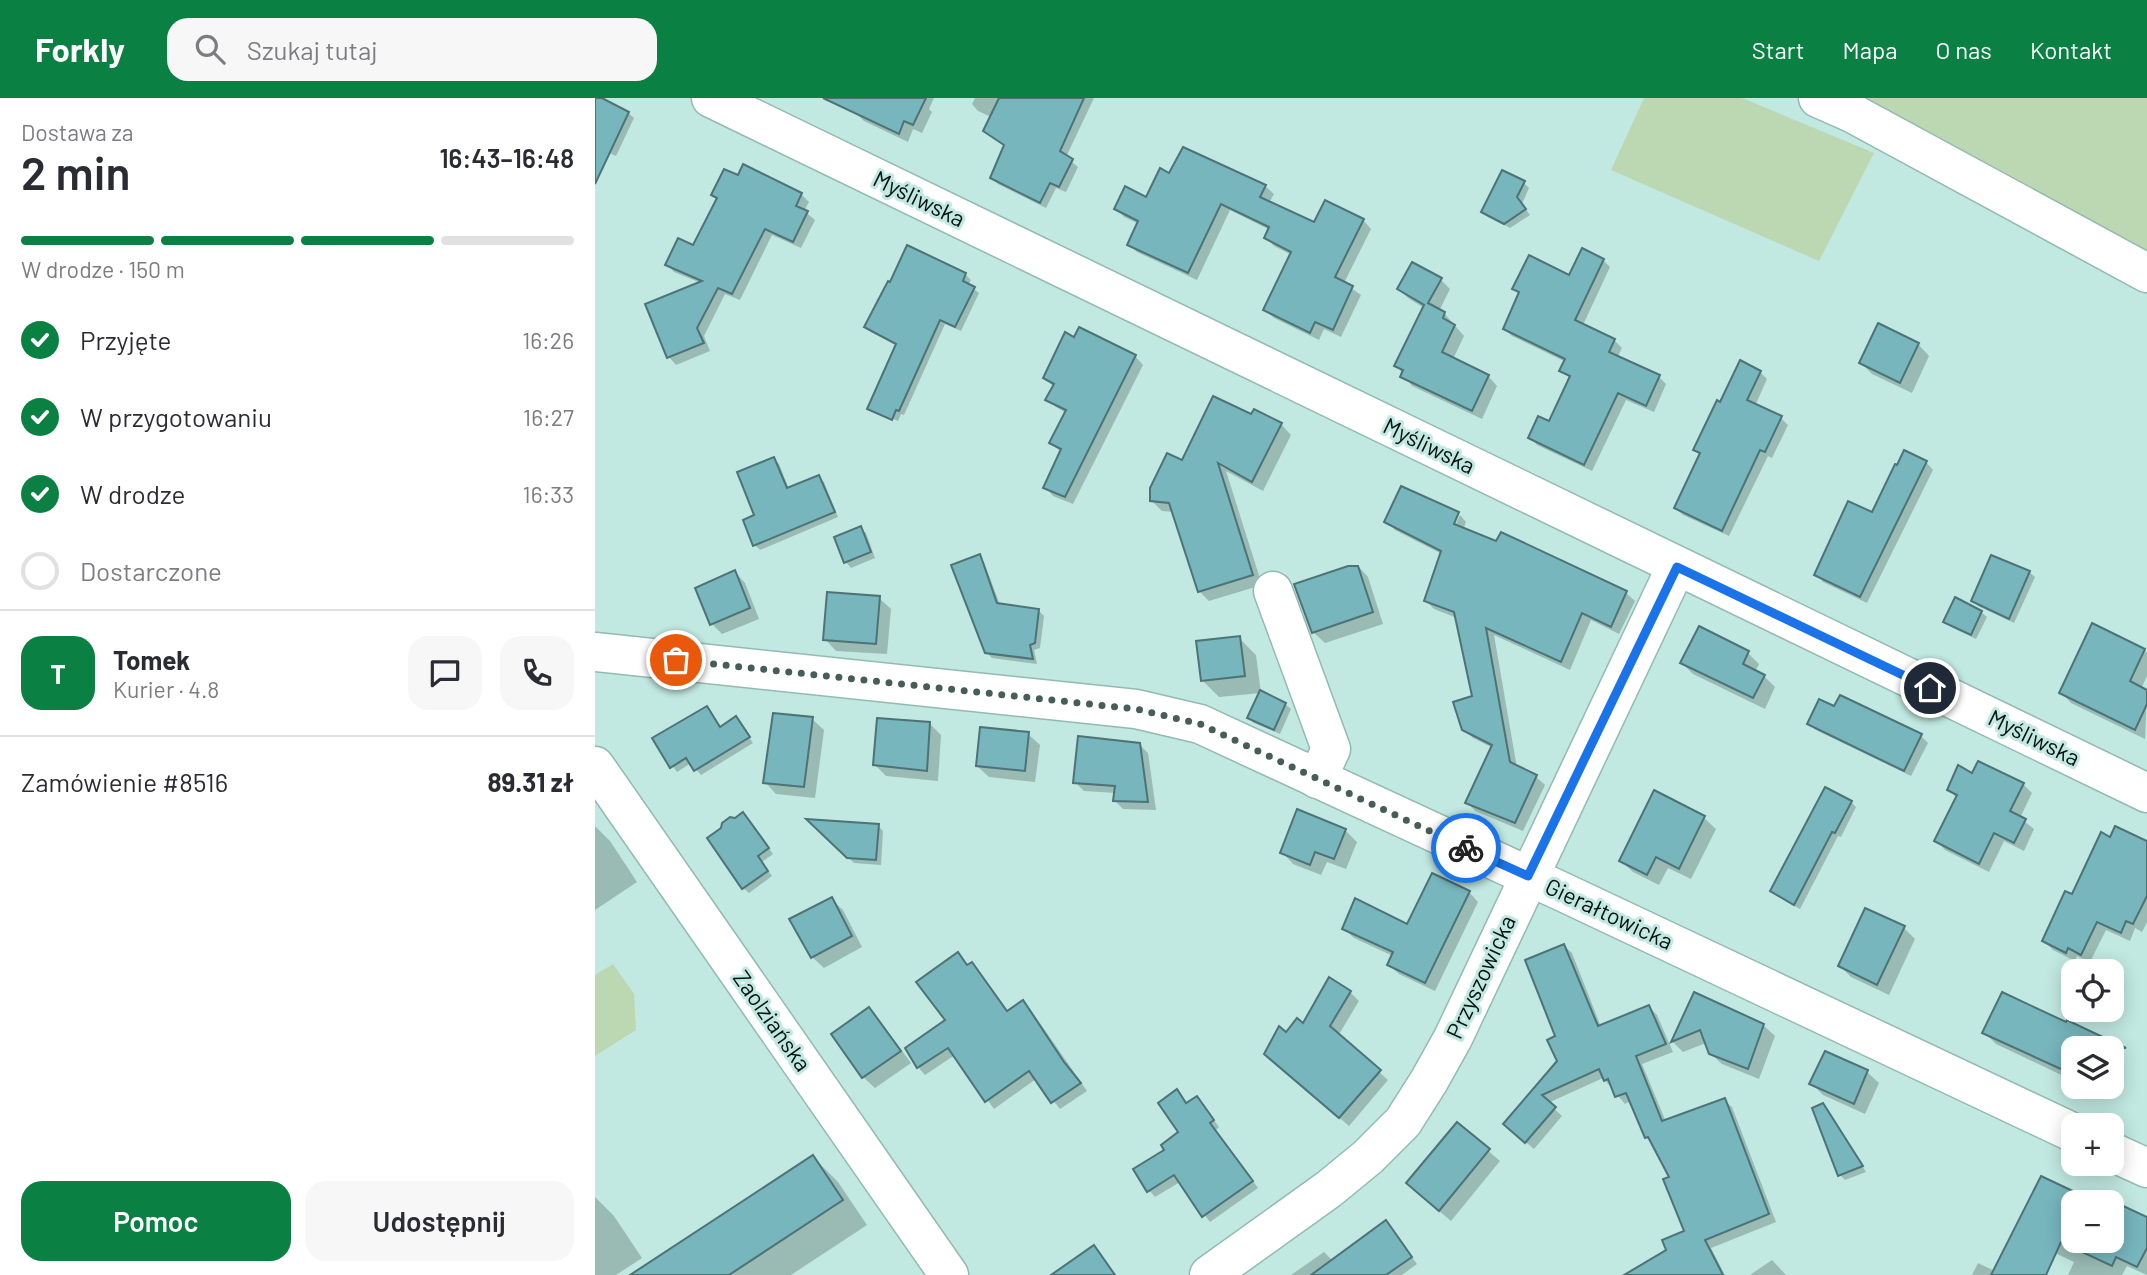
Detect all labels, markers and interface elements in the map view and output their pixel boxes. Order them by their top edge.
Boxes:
search box [167,18,657,81]
text: Forkly [35,29,125,69]
icon: search [191,30,229,68]
text: Szukaj tutaj [247,34,378,65]
text: Start [1752,35,1804,64]
text: Mapa [1842,35,1897,64]
text: O nas [1935,35,1992,64]
text: Kontakt [2030,35,2112,64]
text: Dostawa za [21,118,133,146]
text: 16:43–16:48 [439,142,574,173]
text: 2 min [21,144,130,199]
street label: Myśliwska [869,164,970,232]
text: W drodze · 150 m [21,255,185,283]
icon: check [21,321,59,359]
text: Przyjęte [80,324,171,355]
text: 16:26 [522,326,574,354]
icon: check [21,398,59,436]
text: W przygotowaniu [80,401,272,432]
text: 16:27 [523,403,574,431]
street label: Myśliwska [1379,411,1480,479]
icon: check [21,475,59,513]
text: W drodze [80,478,185,509]
text: 16:33 [523,480,574,508]
text: Dostarczone [80,555,222,586]
pin [646,630,706,690]
button: chat [408,636,482,710]
button: phone [500,636,574,710]
icon: bag [657,641,695,679]
text: Tomek [113,644,190,675]
text: T [50,658,66,689]
pin [1900,658,1960,718]
icon: home [1911,669,1949,707]
text: Kurier · 4.8 [113,675,219,703]
street label: Myśliwska [1984,703,2085,771]
text: Zamówienie #8516 [21,766,228,797]
text: 89.31 zł [487,766,574,797]
courier [1431,813,1501,883]
icon: bike [1447,829,1485,867]
street label: Gierałtowicka [1541,871,1678,955]
street label: Przyszowicka [1439,910,1521,1043]
map controls [2061,959,2124,1253]
button: locate [2061,959,2124,1022]
street label: Zaolziańska [728,965,818,1076]
button: layers [2061,1036,2124,1099]
button: + [2061,1113,2124,1176]
button: Pomoc [21,1181,291,1261]
button: Udostępnij [305,1181,574,1261]
button: − [2061,1190,2124,1253]

